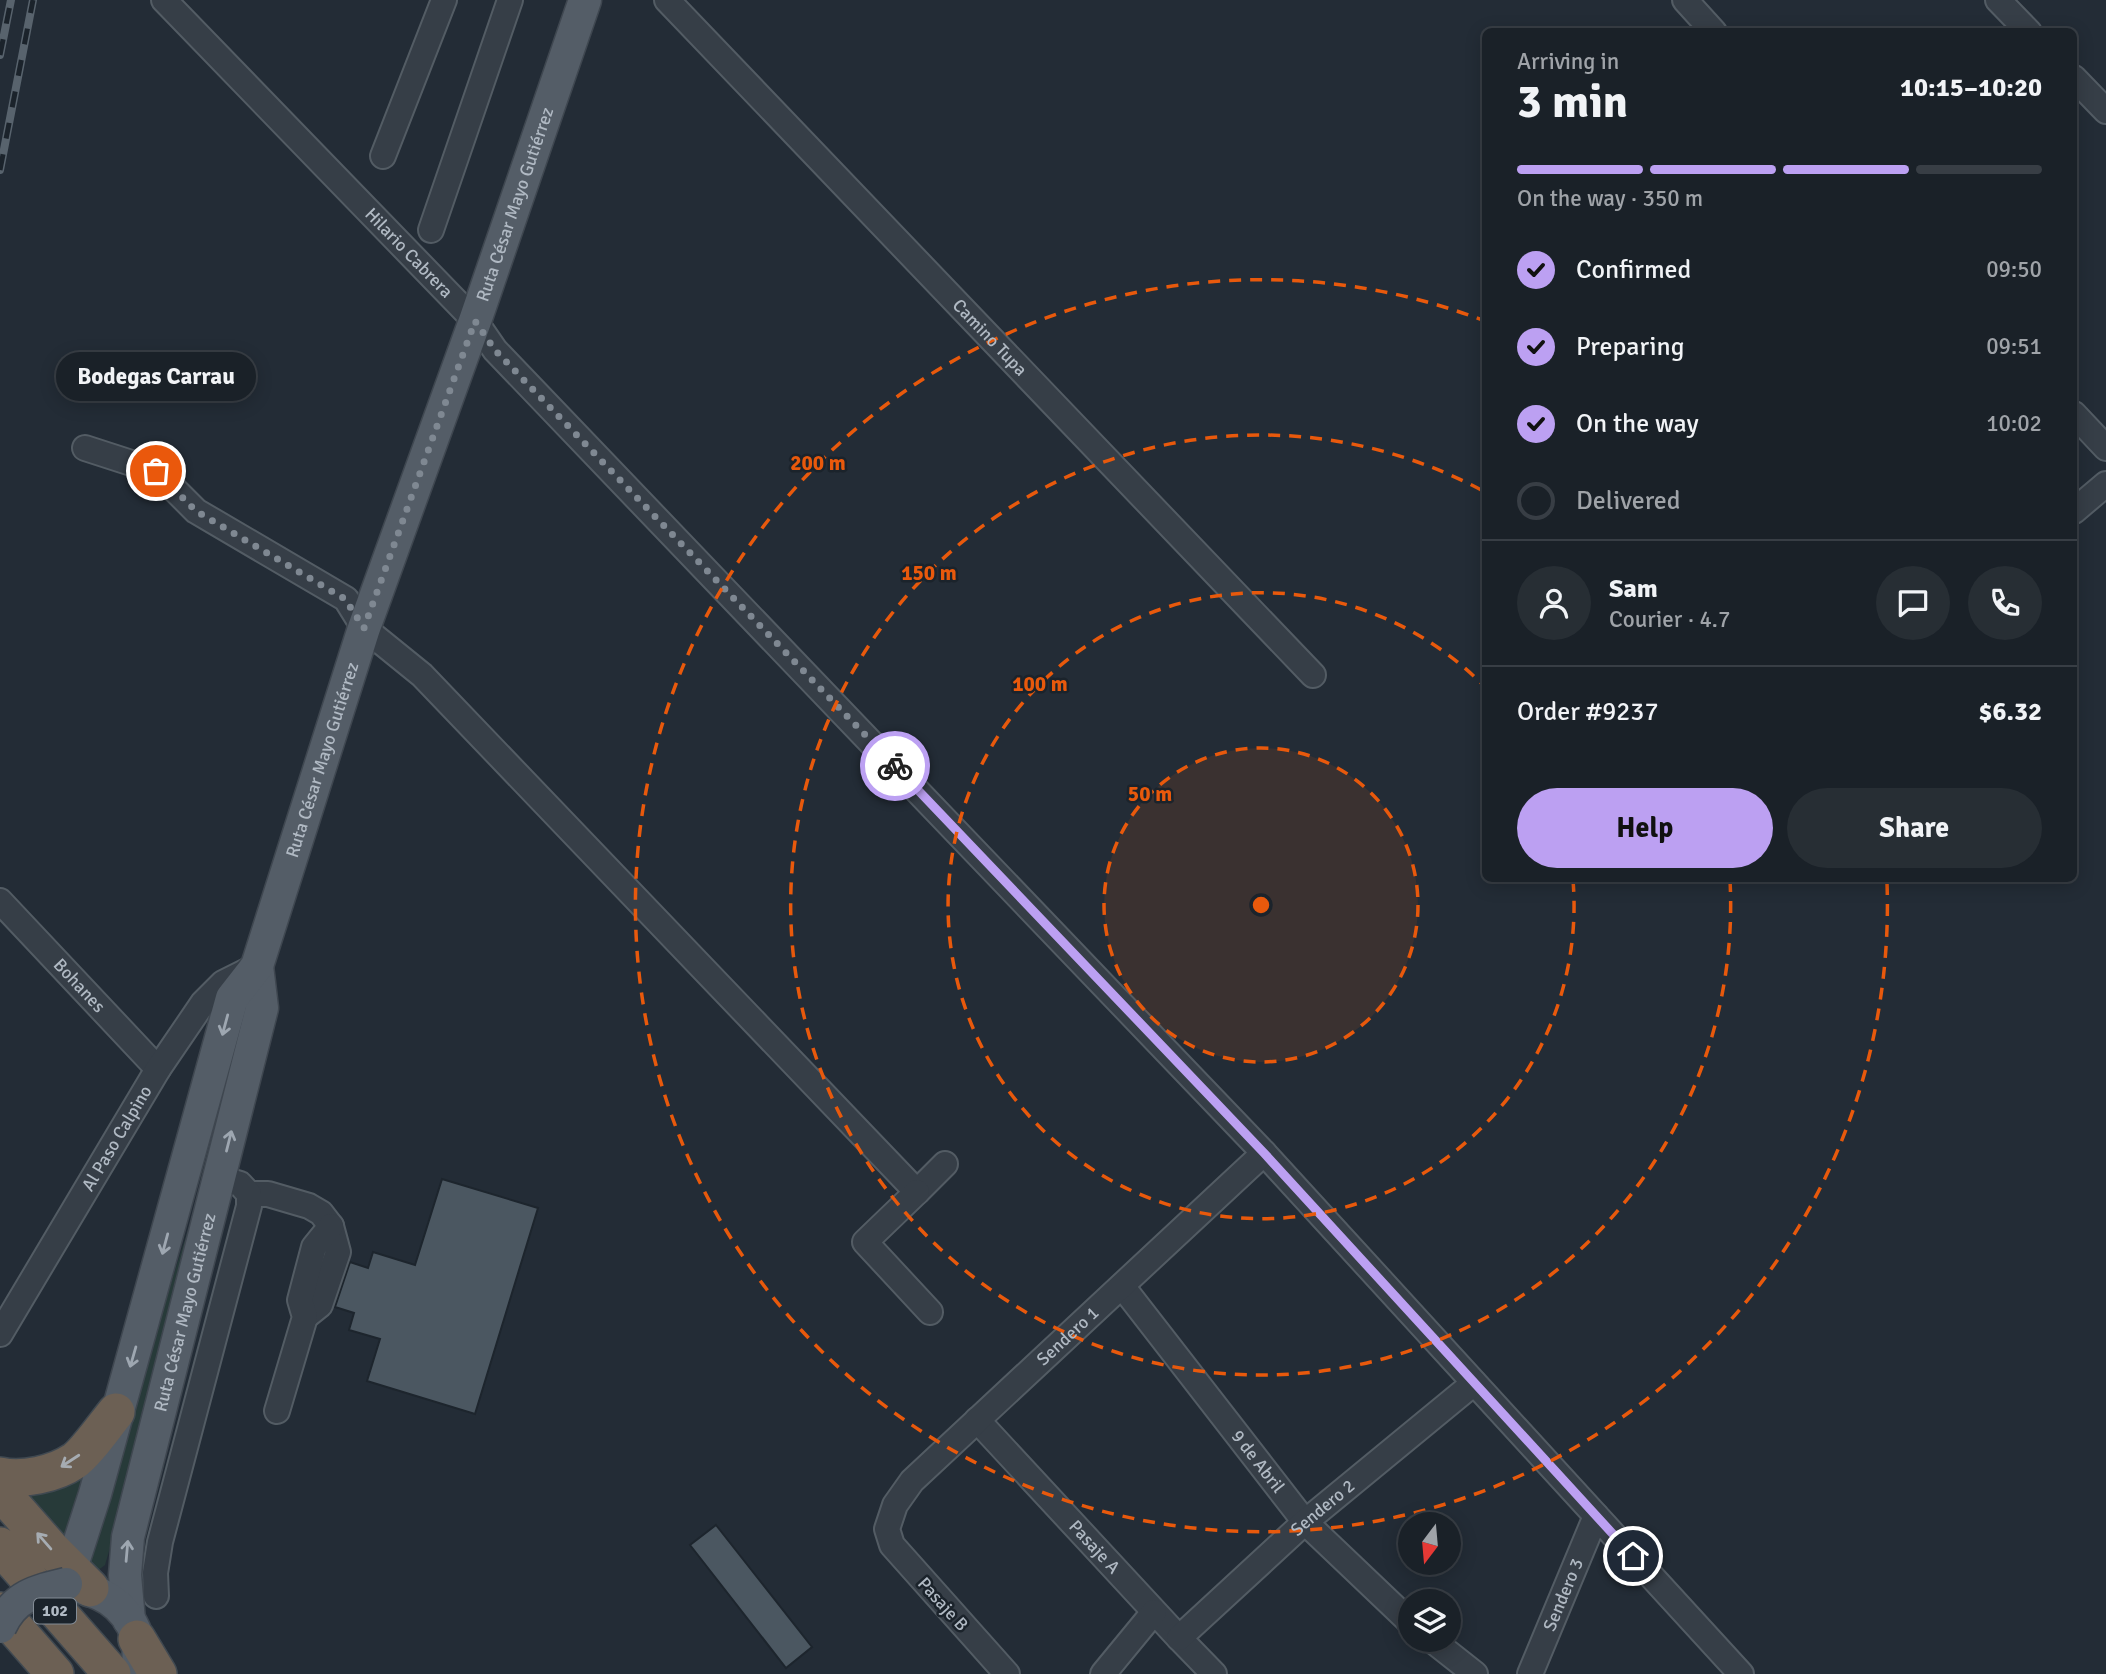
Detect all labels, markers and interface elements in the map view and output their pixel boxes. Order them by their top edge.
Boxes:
text: Arriving in [1517,47,1619,76]
text: 10:15–10:20 [1900,72,2042,104]
text: 3 min [1517,74,1628,130]
street label: Ruta César Mayo Gutiérrez [472,104,558,304]
text: On the way · 350 m [1517,184,1703,213]
street label: Hilario Cabrera [360,203,458,302]
icon: check [1517,251,1555,289]
text: Confirmed [1576,254,1691,286]
text: 09:50 [1986,255,2042,284]
street label: Camino Tupa [948,294,1032,380]
icon: check [1517,328,1555,366]
text: Preparing [1576,331,1684,363]
text: 09:51 [1986,332,2042,361]
callout: Bodegas Carrau [56,352,256,401]
text: Bodegas Carrau [77,362,235,391]
icon: check [1517,405,1555,443]
text: On the way [1576,408,1699,440]
text: 10:02 [1986,409,2042,438]
pin [126,441,186,501]
text: 200 m [790,450,846,476]
icon: bag [137,452,175,490]
text: Delivered [1576,485,1681,517]
text: 150 m [901,560,957,586]
button: person [1517,566,1591,640]
button: chat [1876,566,1950,640]
button: phone [1968,566,2042,640]
text: Sam [1609,573,1658,605]
text: Courier · 4.7 [1609,605,1730,634]
street label: Ruta César Mayo Gutiérrez [281,659,364,860]
text: 100 m [1012,671,1068,697]
text: Order #9237 [1517,696,1658,728]
text: $6.32 [1978,696,2042,728]
courier [860,731,930,801]
icon: bike [876,747,914,785]
text: 50 m [1128,781,1172,807]
button: Help [1517,788,1773,868]
button: Share [1787,788,2042,868]
centre of rings [1249,893,1273,917]
street label: Bohanes [49,954,110,1017]
one-way arrow [218,1013,231,1035]
street label: Al Paso Calpino [77,1081,157,1195]
one-way arrow [223,1130,236,1153]
street label: Ruta César Mayo Gutiérrez [149,1211,221,1414]
one-way arrow [157,1233,170,1255]
street label: Sendero 1 [1032,1302,1103,1370]
one-way arrow [125,1345,138,1367]
street label: 9 de Abril [1227,1426,1289,1497]
one-way arrow [61,1454,80,1468]
street label: Sendero 2 [1286,1475,1359,1541]
north arrow [1398,1512,1461,1575]
map controls [1398,1512,1461,1652]
street label: Pasaje A [1064,1516,1125,1578]
pin [1603,1526,1663,1586]
one-way arrow [36,1532,52,1550]
icon: home [1614,1537,1652,1575]
one-way arrow [121,1541,134,1563]
street label: Sendero 3 [1538,1555,1588,1634]
street label: Pasaje B [913,1573,973,1636]
button: layers [1398,1589,1461,1652]
road number: 102 [34,1598,76,1624]

